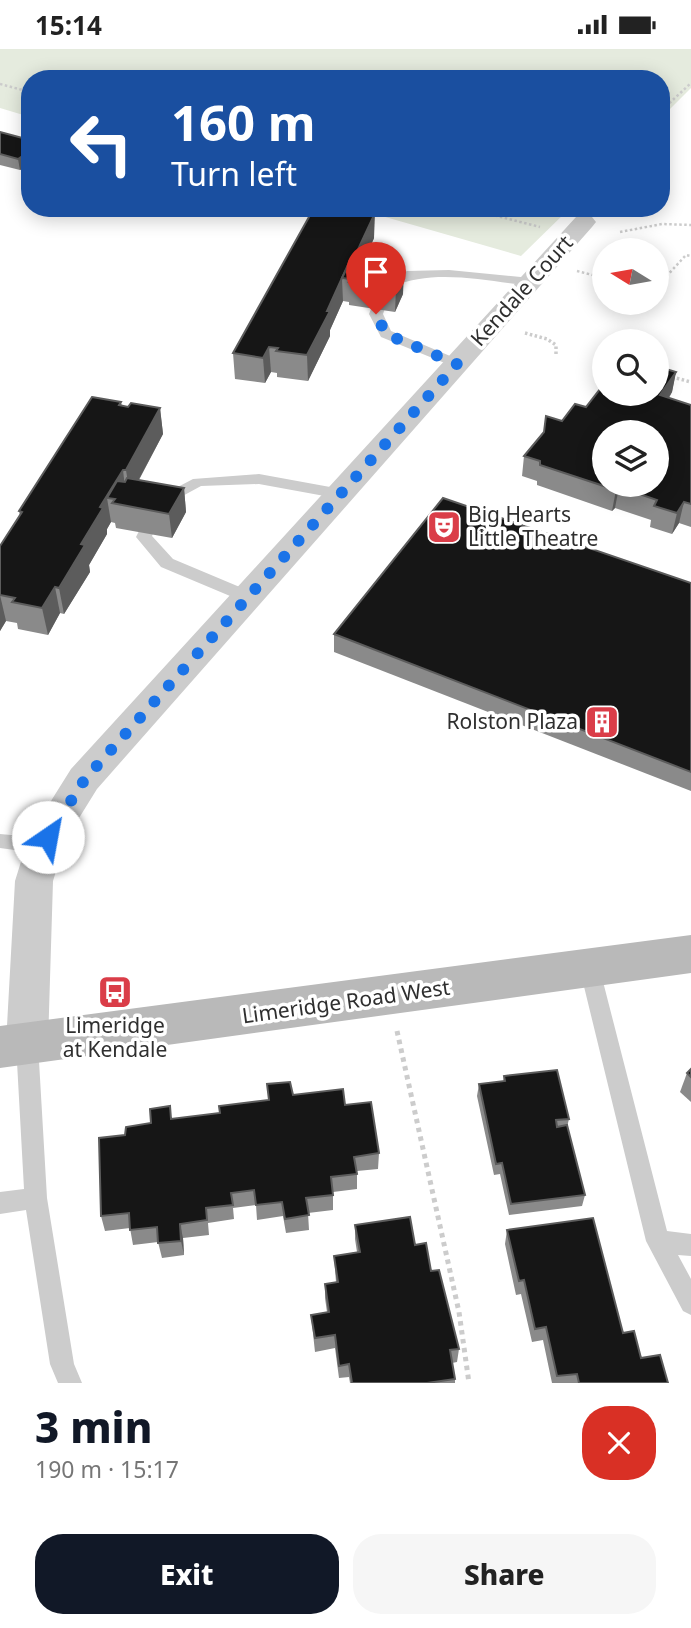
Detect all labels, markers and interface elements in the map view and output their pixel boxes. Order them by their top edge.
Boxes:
text: 15:14 [35,7,102,43]
text: 160 m [171,89,316,155]
icon: left [56,98,147,189]
text: Turn left [171,152,297,195]
street label: Kendale Court [464,228,579,352]
north arrow [592,238,668,315]
map controls [592,238,669,497]
pin [346,242,406,314]
icon: arrive [357,253,395,291]
button: search [592,329,669,406]
button: layers [592,420,669,497]
place label: Big Hearts Little Theatre [468,500,598,552]
theatre icon: Big Hearts Little Theatre [425,508,463,546]
building icon: Rolston Plaza [583,703,621,741]
place label: Rolston Plaza [446,707,578,735]
position arrow [11,800,85,874]
bus stop icon: Limeridge at Kendale [96,973,134,1011]
street label: Limeridge Road West [240,973,452,1029]
place label: Limeridge at Kendale [63,1011,167,1063]
text: 3 min [35,1398,152,1455]
button: close [582,1406,656,1480]
text: 190 m · 15:17 [35,1453,179,1485]
button: Exit [35,1534,339,1614]
button: Share [353,1534,656,1614]

